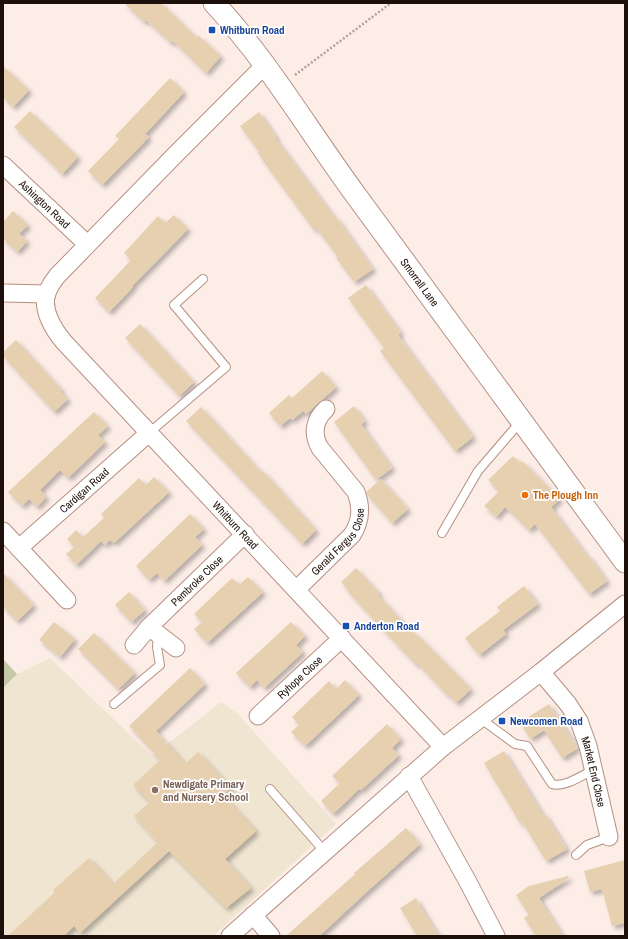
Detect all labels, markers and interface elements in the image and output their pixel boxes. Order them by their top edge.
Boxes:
place label: Whitburn Road [220,23,285,37]
marker: Whitburn Road [207,25,217,35]
street label: Ashington Road [15,176,73,231]
street label: Smorrall Lane [397,255,442,309]
street label: Cardigan Road [57,465,112,516]
place label: The Plough Inn [533,488,598,502]
marker: The Plough Inn [520,490,530,500]
street label: Whitburn Road [209,498,261,552]
street label: Gerald Fergus Close [308,508,367,578]
street label: Pembroke Close [168,552,226,609]
place label: Anderton Road [354,619,419,633]
marker: Anderton Road [341,621,351,631]
street label: Ryhope Close [274,653,325,702]
place label: Newcomen Road [510,714,583,728]
marker: Newcomen Road [497,716,507,726]
street label: Market End Close [578,735,609,808]
place label: Newdigate Primary and Nursery School [163,777,248,804]
marker: Newdigate Primary and Nursery School [150,785,160,795]

